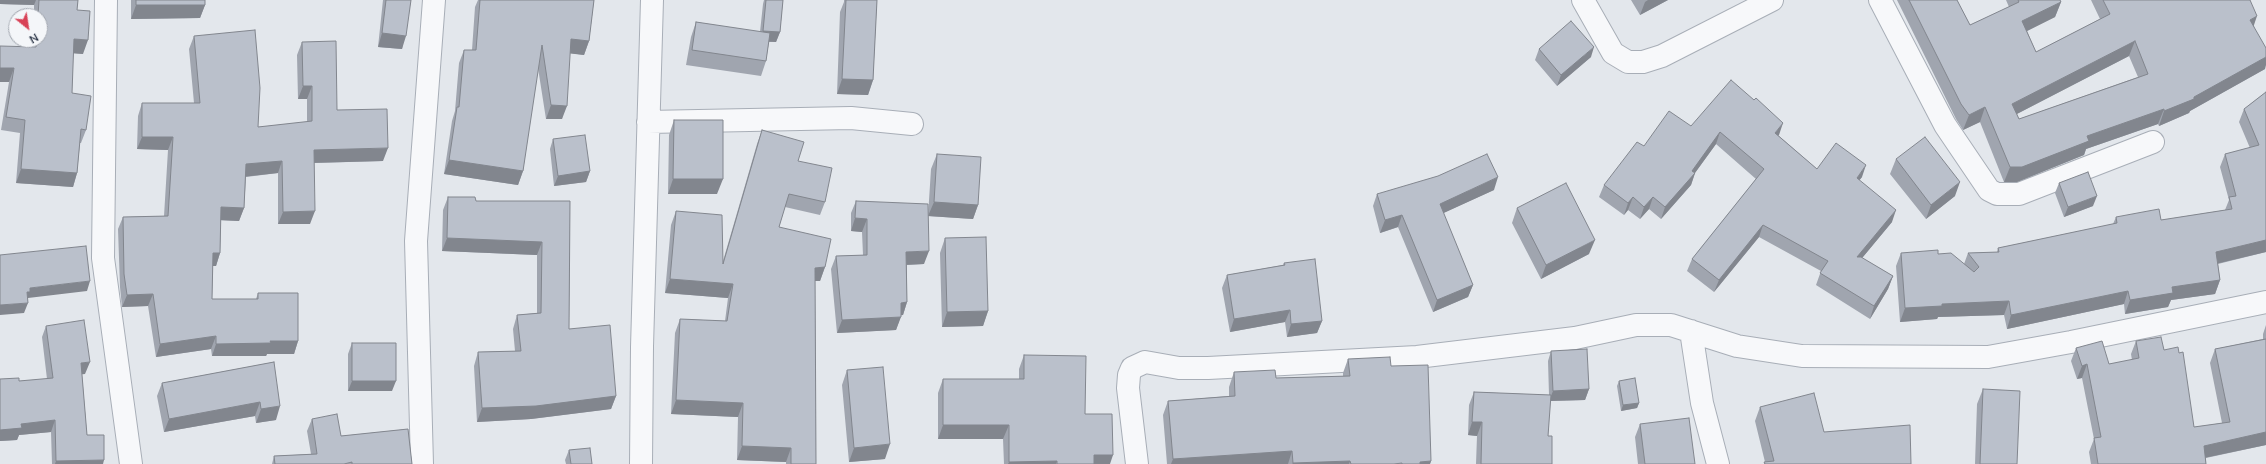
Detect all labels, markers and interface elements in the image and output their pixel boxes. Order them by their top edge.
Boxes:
north arrow [8,8,48,48]
text: N [26,29,41,47]

